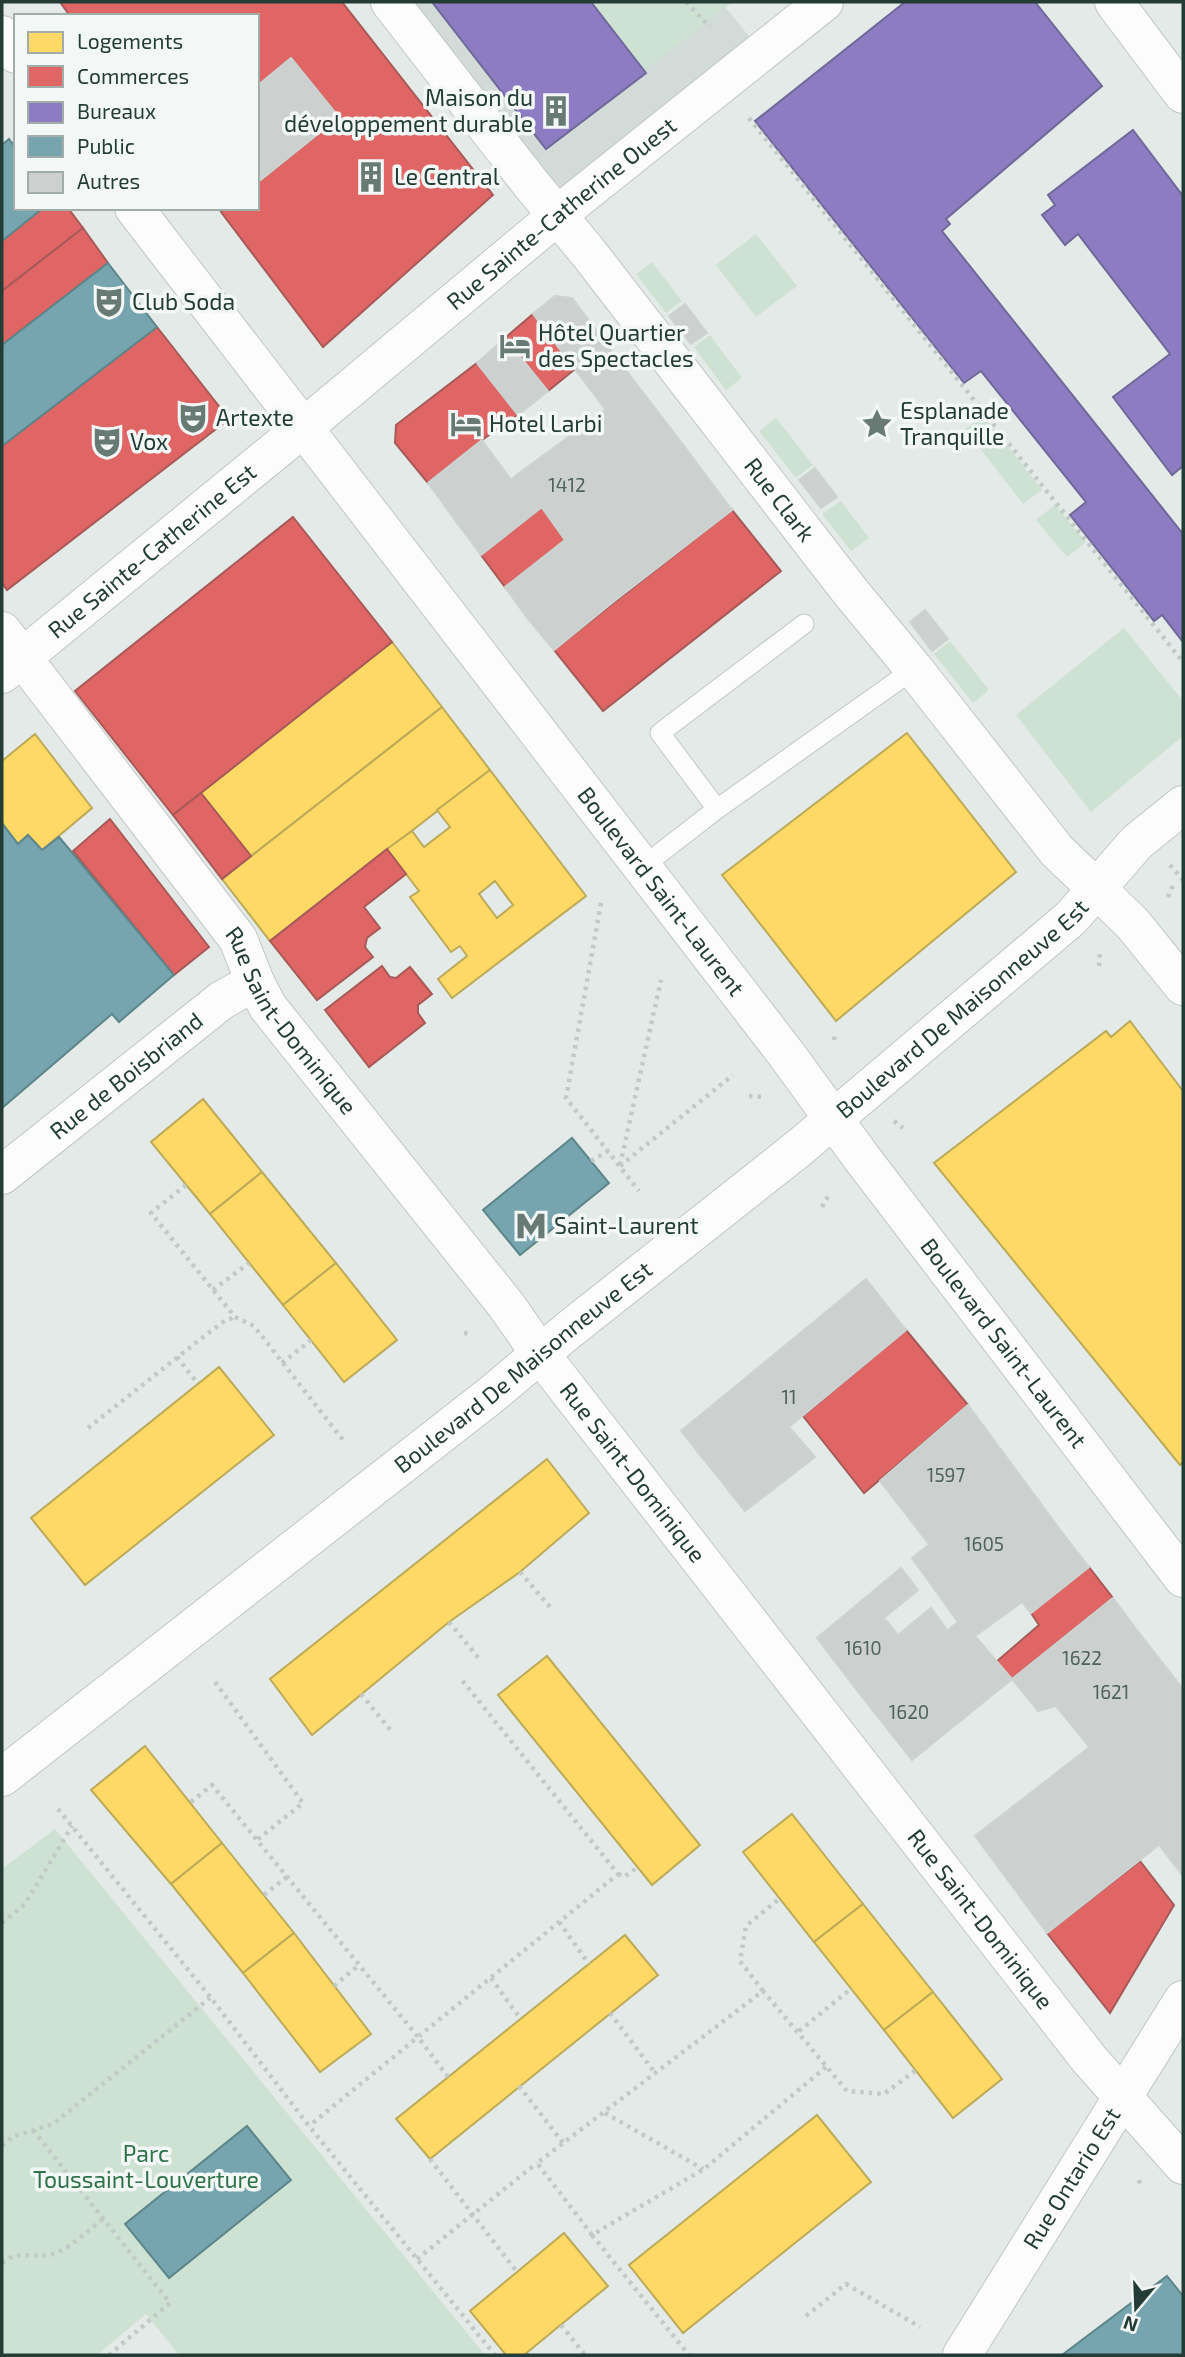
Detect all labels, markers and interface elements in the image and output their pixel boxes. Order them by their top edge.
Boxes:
legend [14,14,259,210]
text: Logements [77,28,183,53]
text: Commerces [77,63,189,88]
place label: Maison du développement durable [284,83,533,137]
building icon: Maison du développement durable [539,94,573,128]
text: Bureaux [77,98,156,123]
street label: Rue Sainte-Catherine Ouest [441,110,682,315]
text: Public [77,133,135,158]
building icon: Le Central [354,160,388,194]
place label: Le Central [394,162,500,190]
text: Autres [77,168,140,193]
theatre icon: Club Soda [92,285,126,319]
place label: Club Soda [132,287,235,315]
place label: Hôtel Quartier des Spectacles [538,318,694,372]
hotel icon: Hôtel Quartier des Spectacles [498,329,532,363]
place label: Esplanade Tranquille [900,396,1009,450]
theatre icon: Artexte [176,401,210,435]
place label: Artexte [216,403,294,431]
hotel icon: Hotel Larbi [449,407,483,441]
place icon: Esplanade Tranquille [860,407,894,441]
place label: Hotel Larbi [489,409,602,437]
theatre icon: Vox [90,425,124,459]
place label: Vox [130,427,168,455]
street label: Rue Clark [739,452,821,547]
street label: Rue Sainte-Catherine Est [42,457,261,644]
house number: 1412 [548,473,586,496]
street label: Boulevard Saint-Laurent [572,781,751,1001]
street label: Boulevard De Maisonneuve Est [830,893,1094,1124]
street label: Rue Saint-Dominique [220,920,363,1120]
street label: Rue de Boisbriand [44,1006,208,1145]
metro station icon: Saint-Laurent [514,1209,548,1243]
place label: Saint-Laurent [554,1211,699,1239]
street label: Boulevard Saint-Laurent [915,1232,1093,1453]
street label: Boulevard De Maisonneuve Est [388,1254,657,1478]
street label: Rue Saint-Dominique [555,1377,712,1568]
house number: 11 [781,1385,797,1408]
house number: 1597 [927,1463,965,1486]
house number: 1605 [964,1532,1004,1555]
house number: 1610 [844,1636,882,1659]
house number: 1622 [1062,1646,1102,1669]
house number: 1621 [1093,1680,1129,1703]
house number: 1620 [889,1700,929,1723]
street label: Rue Saint-Dominique [902,1823,1060,2014]
street label: Rue Ontario Est [1017,2102,1126,2254]
park label: Parc Toussaint-Louverture [33,2139,259,2193]
north arrow [1101,2273,1171,2343]
text: N [1120,2311,1141,2338]

